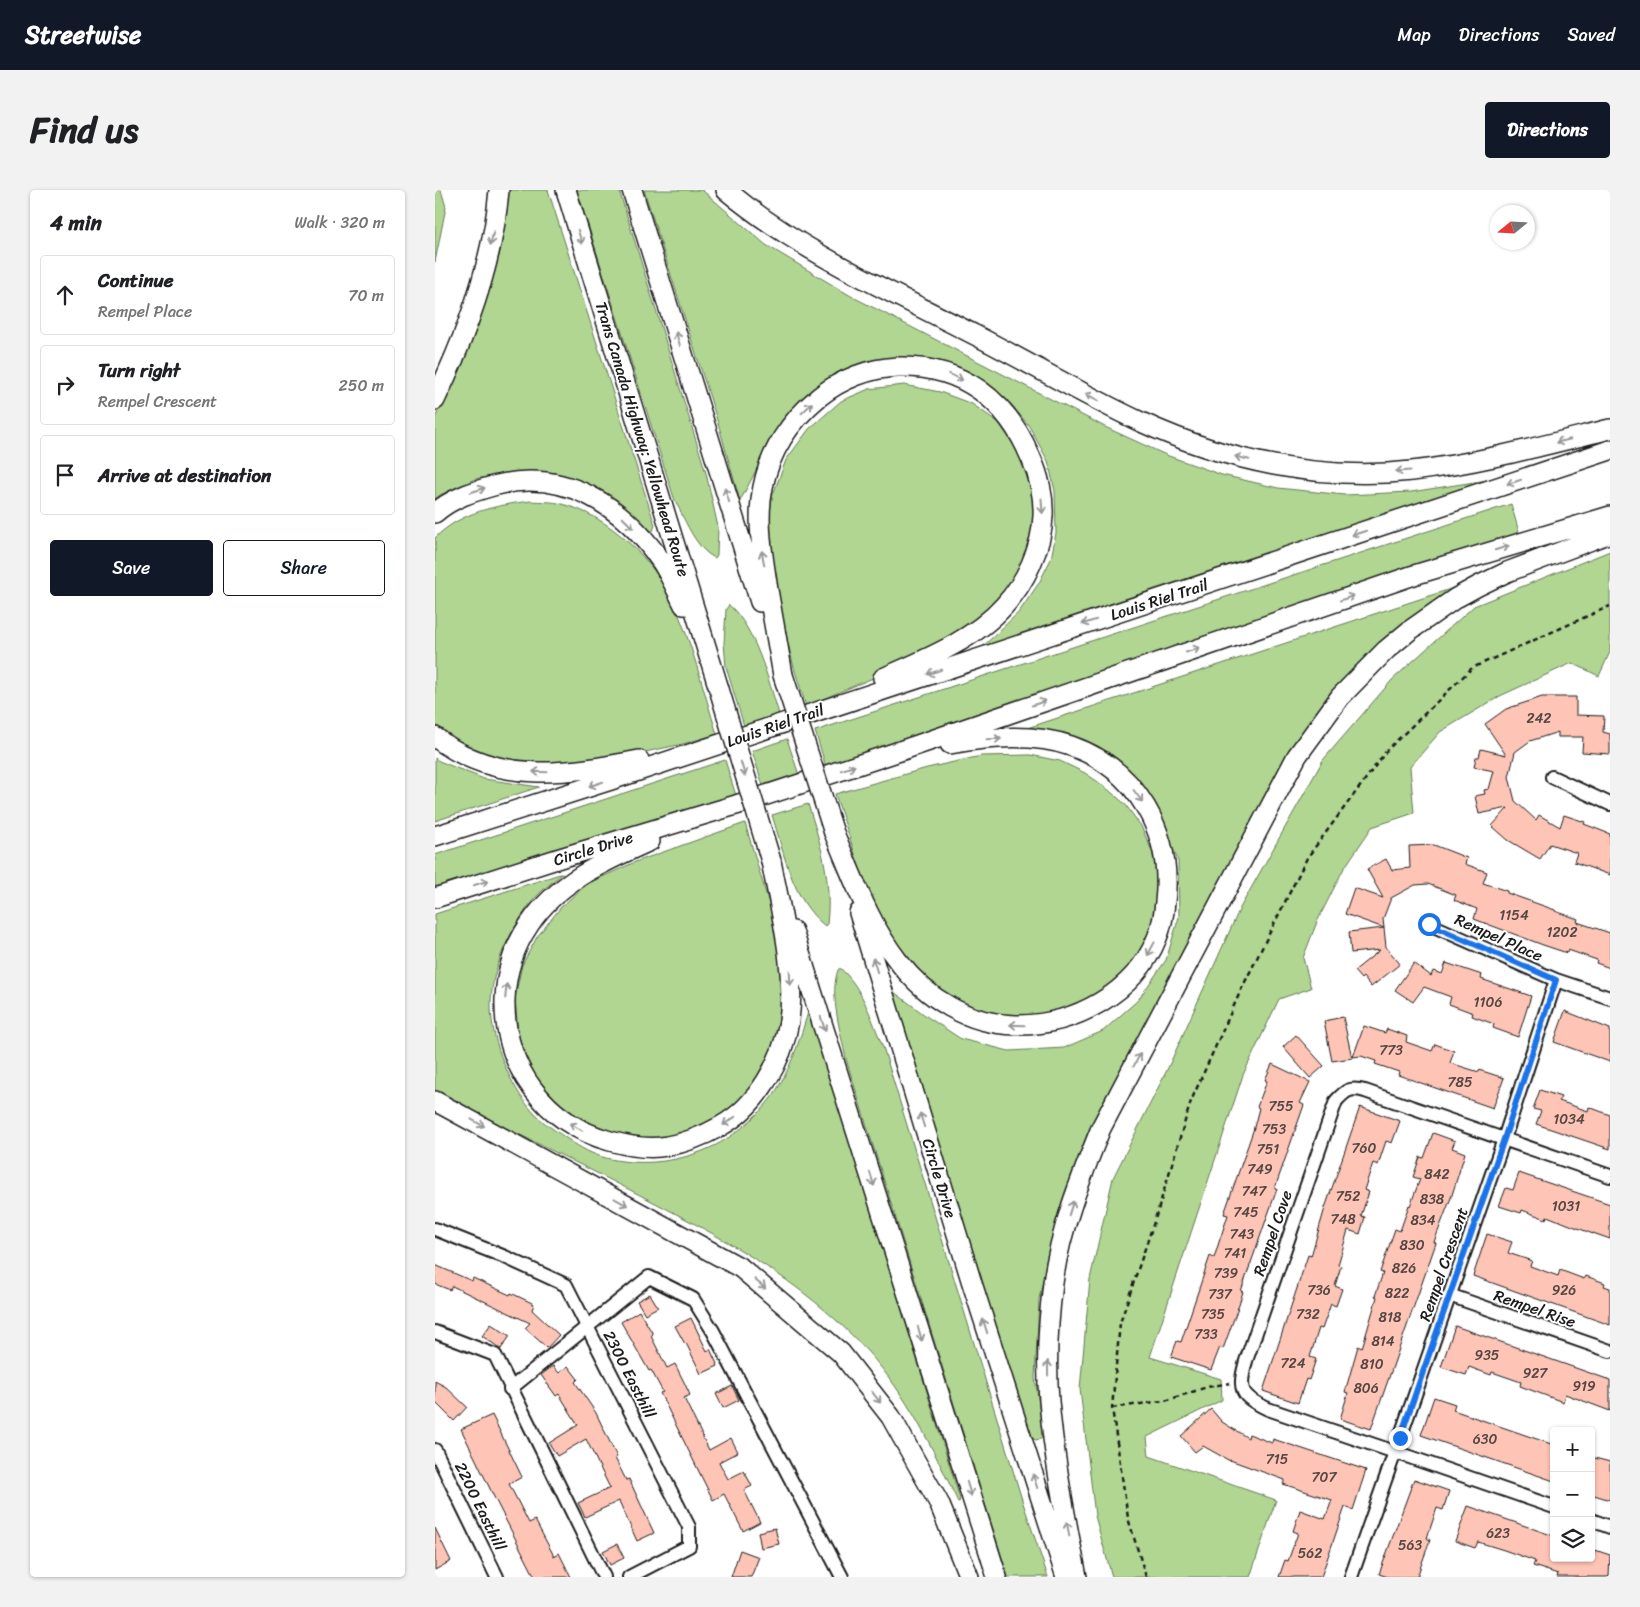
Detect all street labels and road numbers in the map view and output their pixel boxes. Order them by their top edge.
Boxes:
street label: Trans Canada Highway: Yellowhead Route [587,298,698,580]
street label: Louis Riel Trail [1106,570,1212,629]
street label: Louis Riel Trail [722,695,828,756]
street label: Circle Drive [550,823,637,874]
street label: Rempel Place [1450,905,1548,970]
street label: Circle Drive [914,1135,965,1222]
street label: Rempel Cove [1244,1186,1301,1280]
street label: Rempel Crescent [1410,1203,1477,1325]
street label: Rempel Rise [1490,1281,1580,1336]
street label: 2300 Easthill [595,1325,664,1424]
street label: 2200 Easthill [446,1457,515,1556]

